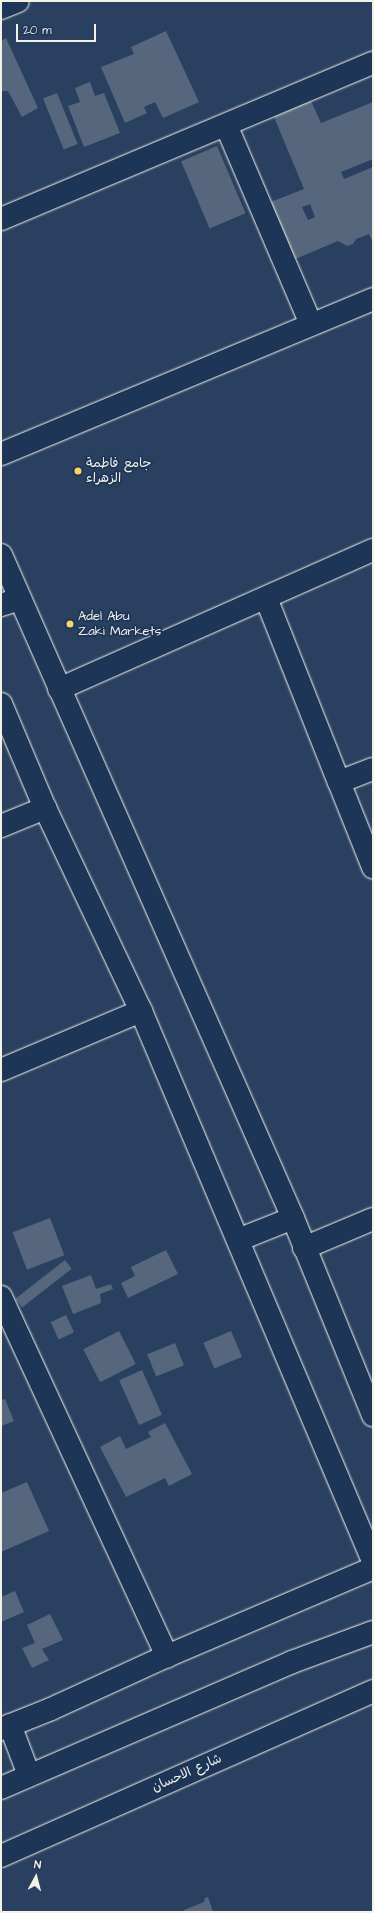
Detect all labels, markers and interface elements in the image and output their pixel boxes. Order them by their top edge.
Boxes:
scale bar [18,16,98,42]
text: 20 m [23,22,52,39]
place label: جامع فاطمة الزهراء [86,456,151,487]
marker: جامع فاطمة الزهراء [73,466,83,476]
place label: Adel Abu Zaki Markets [78,609,161,640]
marker: Adel Abu Zaki Markets [65,619,75,629]
street label: شارع الاحسان [150,1751,224,1795]
north arrow [16,1857,56,1897]
text: N [33,1857,42,1872]

